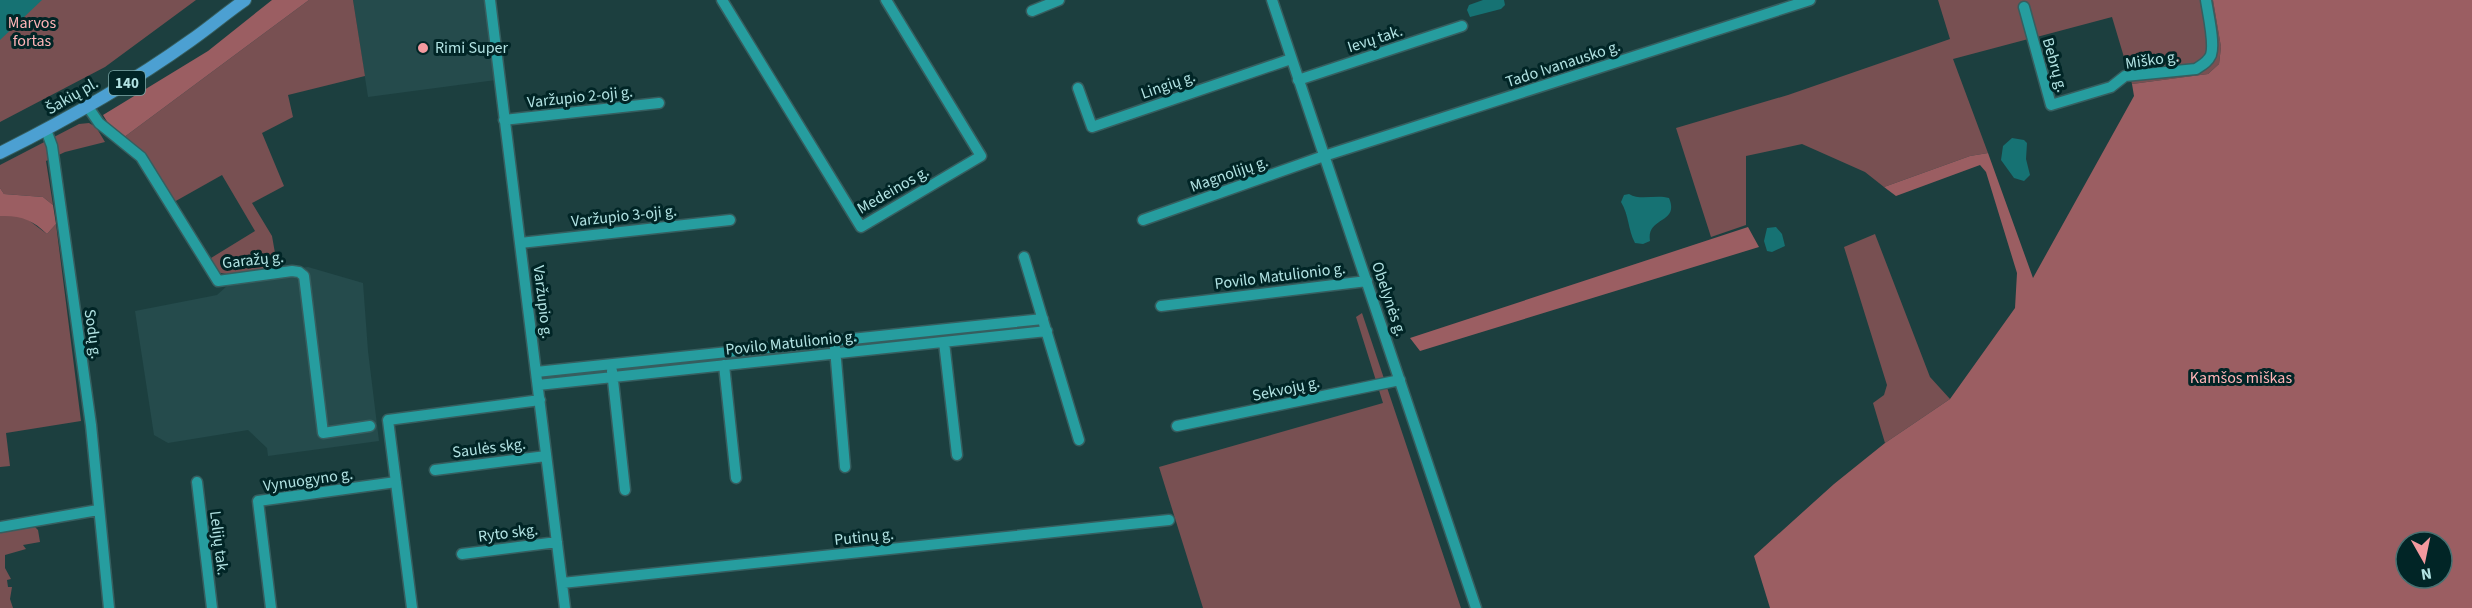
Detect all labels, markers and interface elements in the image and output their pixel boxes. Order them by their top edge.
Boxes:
park label: Marvos fortas [8,12,56,52]
street label: Ievų tak. [1345,20,1405,58]
street label: Tado Ivanausko g. [1503,35,1623,93]
street label: Bebrų g. [2037,35,2073,95]
place label: Rimi Super [435,37,509,59]
marker: Rimi Super [416,41,430,55]
street label: Miško g. [2124,45,2180,75]
street label: Lingių g. [1138,65,1198,105]
road number: 140 [109,71,145,95]
street label: Šakių pl. [42,72,102,120]
street label: Varžupio 2-oji g. [526,81,634,113]
street label: Magnolijų g. [1187,150,1271,198]
street label: Medeinos g. [853,161,933,219]
street label: Varžupio 3-oji g. [570,200,678,232]
street label: Garažų g. [221,246,285,274]
street label: Povilo Matulionio g. [1213,257,1347,295]
street label: Obelynės g. [1366,259,1412,339]
street label: Varžupio g. [528,264,558,340]
street label: Sodų g. [79,308,107,360]
street label: Povilo Matulionio g. [724,325,858,361]
park label: Kamšos miškas [2190,367,2292,389]
street label: Sekvojų g. [1250,371,1322,407]
street label: Saulės skg. [451,433,527,463]
street label: Vynuogyno g. [262,463,354,497]
street label: Lelijų tak. [204,510,234,576]
street label: Ryto skg. [477,518,539,548]
street label: Putinų g. [833,523,895,551]
north arrow [2394,530,2454,590]
text: N [2419,562,2433,586]

